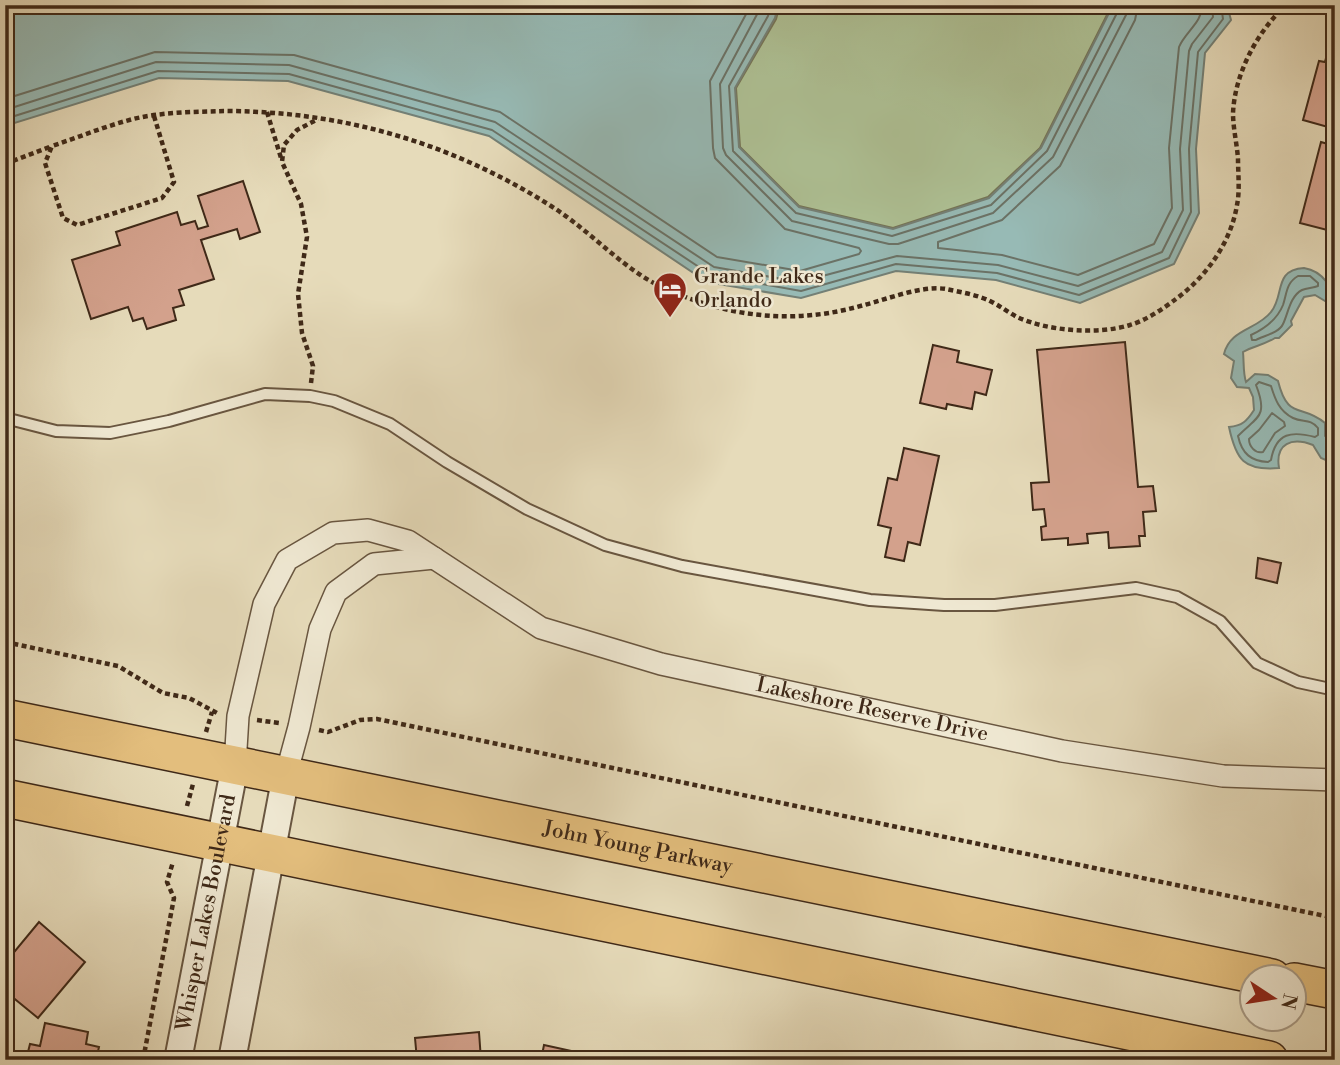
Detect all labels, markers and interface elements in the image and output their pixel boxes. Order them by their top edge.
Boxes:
place label: Grande Lakes Orlando [694,264,824,314]
hotel icon: Grande Lakes Orlando [651,270,689,319]
street label: Lakeshore Reserve Drive [754,672,991,748]
street label: Whisper Lakes Boulevard [171,792,242,1034]
street label: John Young Parkway [540,816,736,880]
north arrow [1238,964,1308,1034]
text: N [1275,991,1302,1011]

